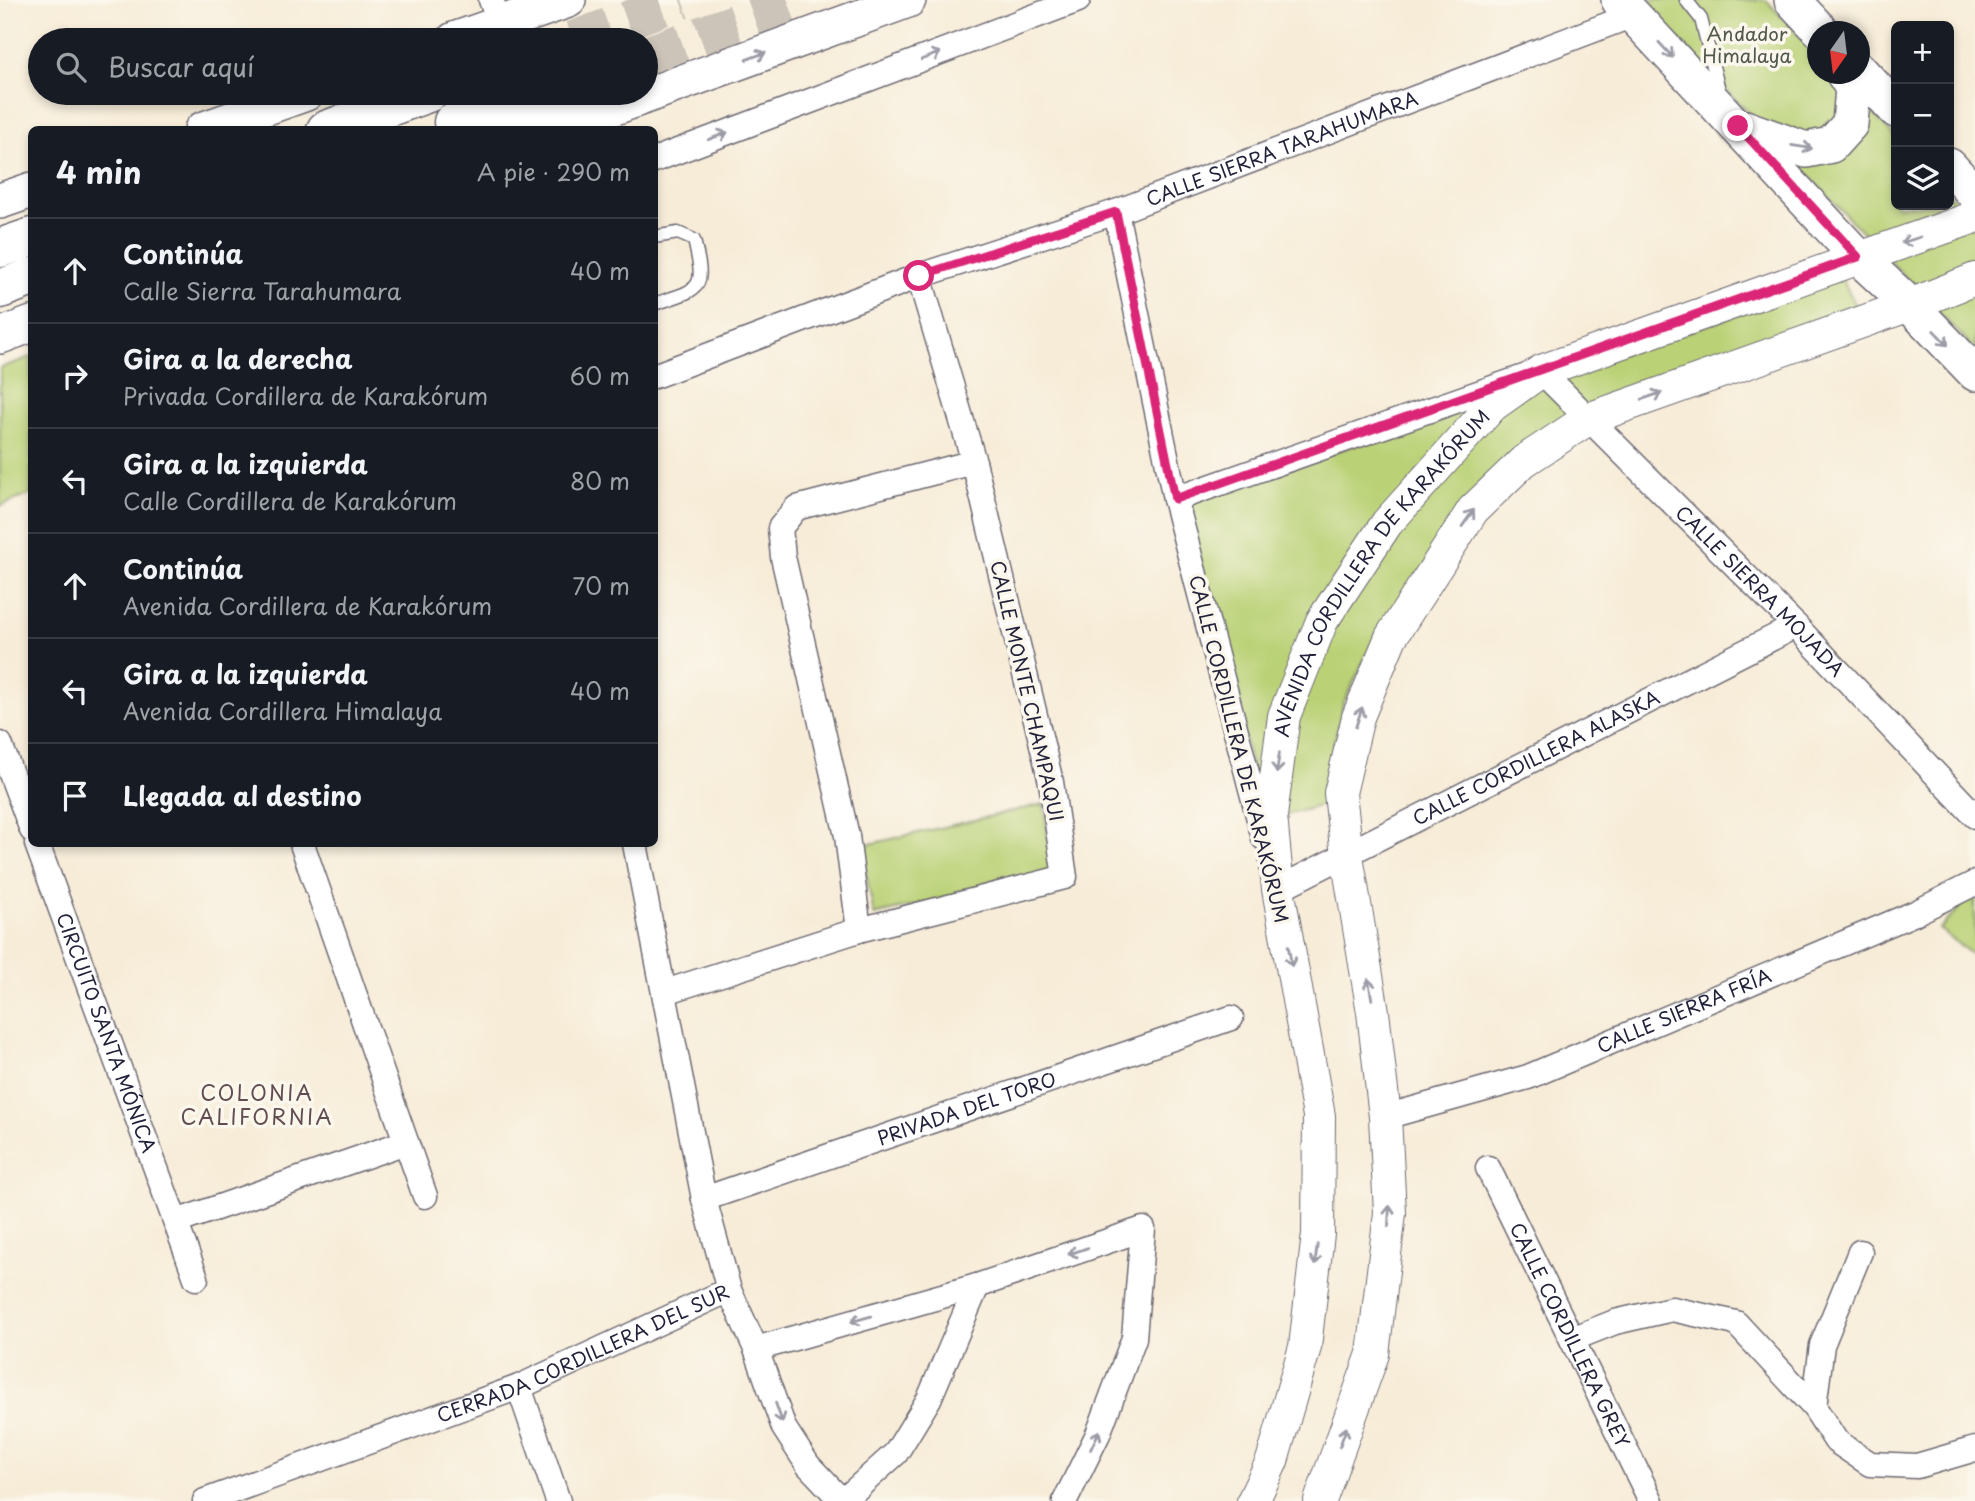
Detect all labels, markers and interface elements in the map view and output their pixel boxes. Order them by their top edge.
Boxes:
park label: Andador Himalaya [1702,19,1792,69]
north arrow [1807,21,1870,84]
map controls [1891,21,1954,210]
button: + [1891,21,1954,84]
search box [28,28,658,105]
one-way arrow [1658,41,1675,58]
text: Buscar aquí [108,47,254,86]
icon: search [52,48,90,86]
one-way arrow [744,48,766,61]
one-way arrow [920,48,942,61]
street label: CALLE SIERRA TARAHUMARA [1142,83,1422,212]
button: − [1891,84,1954,147]
route end [1722,110,1753,141]
one-way arrow [707,129,729,141]
one-way arrow [1791,141,1813,154]
button: layers [1891,147,1954,210]
text: 4 min [56,149,142,194]
text: A pie · 290 m [477,154,630,189]
text: Continúa [123,234,243,273]
one-way arrow [1900,234,1922,247]
icon: ahead [56,252,94,290]
text: 40 m [570,253,630,288]
route start [903,260,934,291]
text: Calle Sierra Tarahumara [123,273,401,308]
one-way arrow [1933,330,1950,347]
text: Gira a la derecha [123,339,353,378]
icon: right [56,357,94,395]
text: 60 m [570,358,630,393]
text: Privada Cordillera de Karakórum [123,378,488,413]
one-way arrow [1641,389,1663,401]
street label: AVENIDA CORDILLERA DE KARAKÓRUM [1266,403,1496,739]
text: Gira a la izquierda [123,444,368,483]
icon: left [56,462,94,500]
text: 80 m [570,463,630,498]
text: Calle Cordillera de Karakórum [123,483,457,518]
street label: CALLE SIERRA MOJADA [1670,498,1851,682]
one-way arrow [1461,509,1475,529]
text: Continúa [123,549,243,588]
street label: CALLE MONTE CHAMPAQUI [984,558,1072,824]
icon: ahead [56,567,94,605]
text: 70 m [572,568,630,603]
street label: CALLE CORDILLERA DE KARAKÓRUM [1183,572,1297,926]
text: Avenida Cordillera de Karakórum [123,588,492,623]
text: Gira a la izquierda [123,654,368,693]
icon: left [56,672,94,710]
text: 40 m [570,673,630,708]
street label: CALLE CORDILLERA ALASKA [1407,683,1664,831]
text: Avenida Cordillera Himalaya [123,693,442,728]
one-way arrow [1354,706,1367,728]
one-way arrow [1271,751,1284,774]
text: Llegada al destino [123,776,362,815]
icon: arrive [56,777,94,815]
street label: CIRCUITO SANTA MÓNICA [50,909,164,1156]
one-way arrow [1284,944,1297,967]
street label: CALLE SIERRA FRÍA [1592,961,1775,1059]
one-way arrow [1362,978,1376,1001]
street label: PRIVADA DEL TORO [873,1064,1060,1151]
district label: COLONIA CALIFORNIA [180,1076,334,1132]
one-way arrow [1383,1204,1396,1227]
street label: CALLE CORDILLERA GREY [1504,1217,1638,1452]
one-way arrow [1309,1243,1322,1266]
one-way arrow [1067,1245,1089,1258]
street label: CERRADA CORDILLERA DEL SUR [433,1277,734,1429]
one-way arrow [850,1313,873,1326]
one-way arrow [774,1402,786,1424]
one-way arrow [1338,1426,1350,1448]
one-way arrow [1089,1429,1102,1451]

